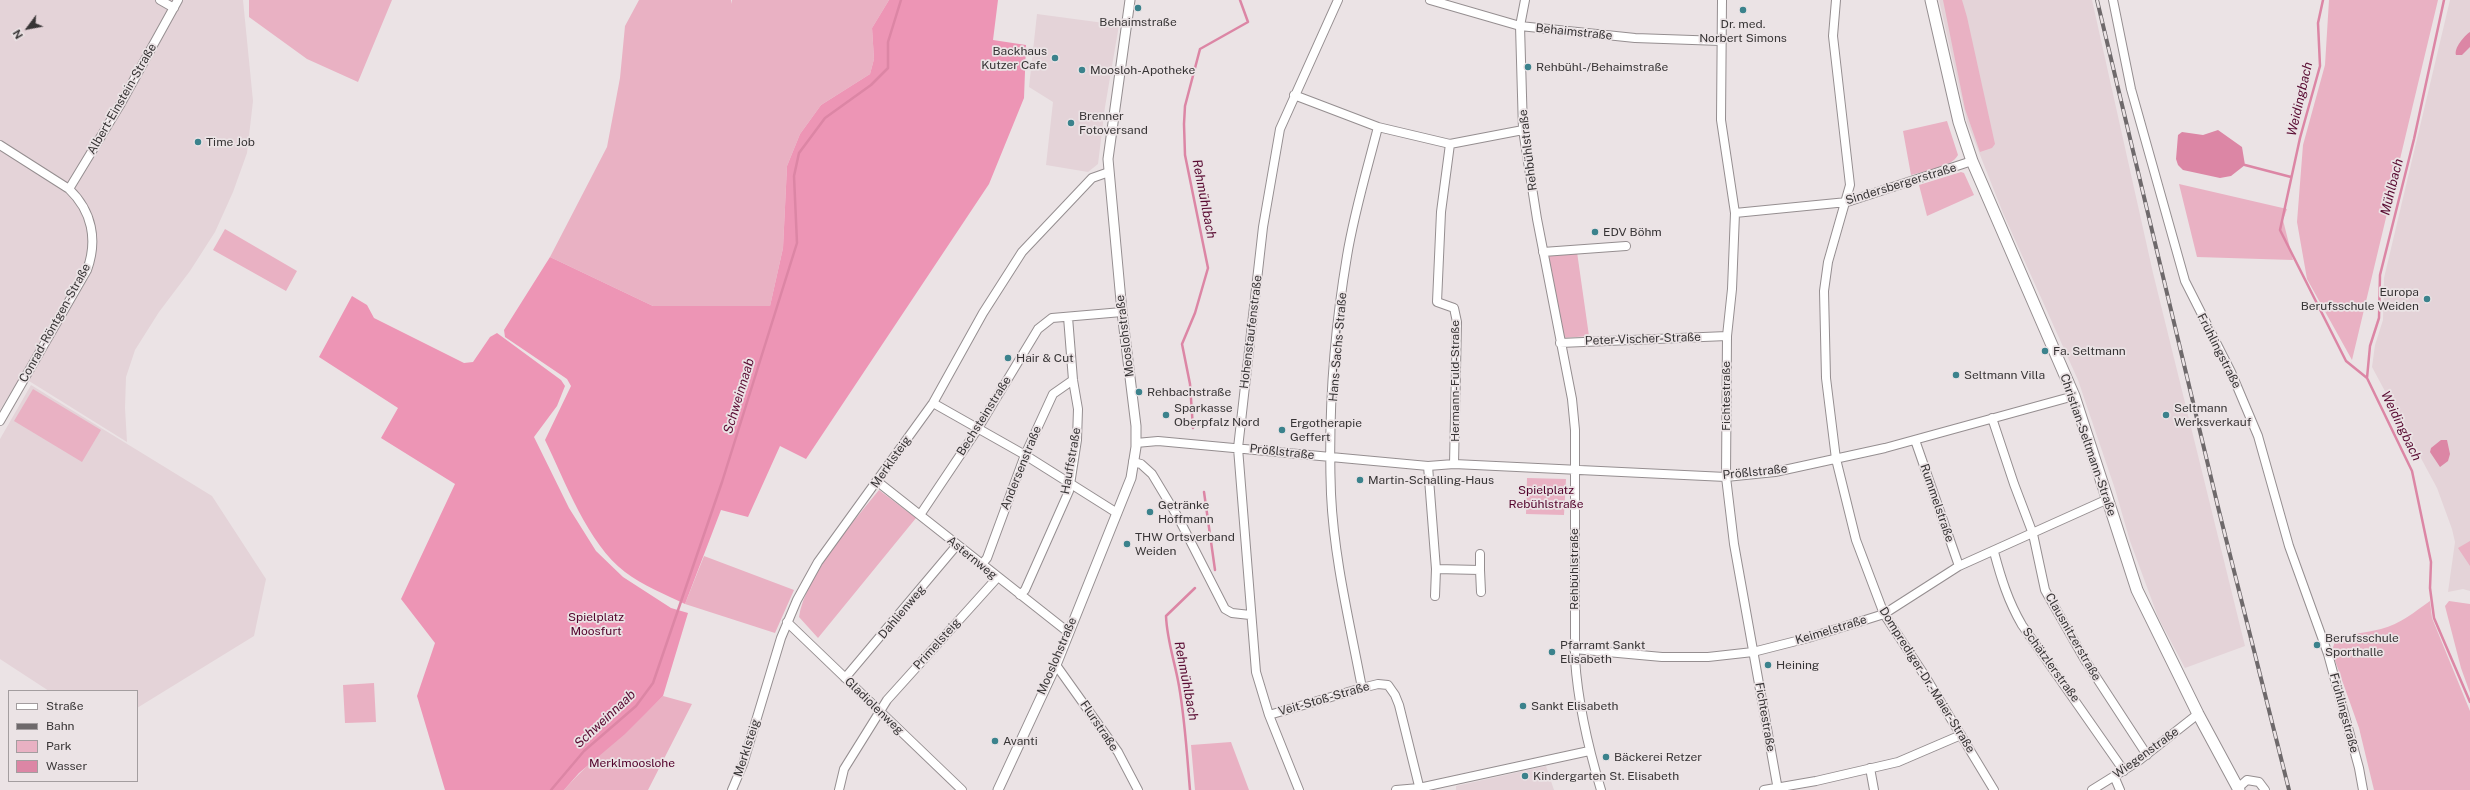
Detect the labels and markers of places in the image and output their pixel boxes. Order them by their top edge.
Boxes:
marker: Behaimstraße [1133,3,1143,13]
marker: Dr. med. Norbert Simons [1738,5,1748,15]
place label: Behaimstraße [1099,15,1177,29]
place label: Dr. med. Norbert Simons [1699,17,1787,45]
place label: Backhaus Kutzer Cafe [981,44,1047,72]
marker: Backhaus Kutzer Cafe [1050,53,1060,63]
place label: Rehbühl-/Behaimstraße [1536,60,1668,74]
marker: Rehbühl-/Behaimstraße [1523,62,1533,72]
place label: Moosloh-Apotheke [1090,63,1195,77]
marker: Moosloh-Apotheke [1077,65,1087,75]
place label: Brenner Fotoversand [1079,109,1148,137]
marker: Brenner Fotoversand [1066,118,1076,128]
place label: Time Job [206,135,255,149]
marker: Time Job [193,137,203,147]
place label: EDV Böhm [1603,225,1662,239]
marker: EDV Böhm [1590,227,1600,237]
place label: Europa Berufsschule Weiden [2301,285,2419,313]
marker: Europa Berufsschule Weiden [2422,294,2432,304]
place label: Fa. Seltmann [2053,344,2126,358]
marker: Fa. Seltmann [2040,346,2050,356]
place label: Hair & Cut [1016,351,1074,365]
marker: Hair & Cut [1003,353,1013,363]
place label: Seltmann Villa [1964,368,2045,382]
marker: Seltmann Villa [1951,370,1961,380]
place label: Rehbachstraße [1147,385,1231,399]
marker: Rehbachstraße [1134,387,1144,397]
place label: Sparkasse Oberpfalz Nord [1174,401,1260,429]
place label: Seltmann Werksverkauf [2174,401,2251,429]
marker: Sparkasse Oberpfalz Nord [1161,410,1171,420]
marker: Seltmann Werksverkauf [2161,410,2171,420]
place label: Ergotherapie Geffert [1290,416,1362,444]
marker: Ergotherapie Geffert [1277,425,1287,435]
place label: Martin-Schalling-Haus [1368,473,1494,487]
marker: Martin-Schalling-Haus [1355,475,1365,485]
place label: Getränke Hoffmann [1158,498,1214,526]
marker: Getränke Hoffmann [1145,507,1155,517]
place label: THW Ortsverband Weiden [1135,530,1235,558]
marker: THW Ortsverband Weiden [1122,539,1132,549]
place label: Berufsschule Sporthalle [2325,631,2399,659]
place label: Pfarramt Sankt Elisabeth [1560,638,1645,666]
marker: Berufsschule Sporthalle [2312,640,2322,650]
marker: Pfarramt Sankt Elisabeth [1547,647,1557,657]
place label: Heining [1776,658,1819,672]
marker: Heining [1763,660,1773,670]
place label: Sankt Elisabeth [1531,699,1619,713]
marker: Sankt Elisabeth [1518,701,1528,711]
place label: Avanti [1003,734,1038,748]
marker: Avanti [990,736,1000,746]
place label: Bäckerei Retzer [1614,750,1702,764]
marker: Bäckerei Retzer [1601,752,1611,762]
place label: Kindergarten St. Elisabeth [1533,769,1679,783]
marker: Kindergarten St. Elisabeth [1520,771,1530,781]

